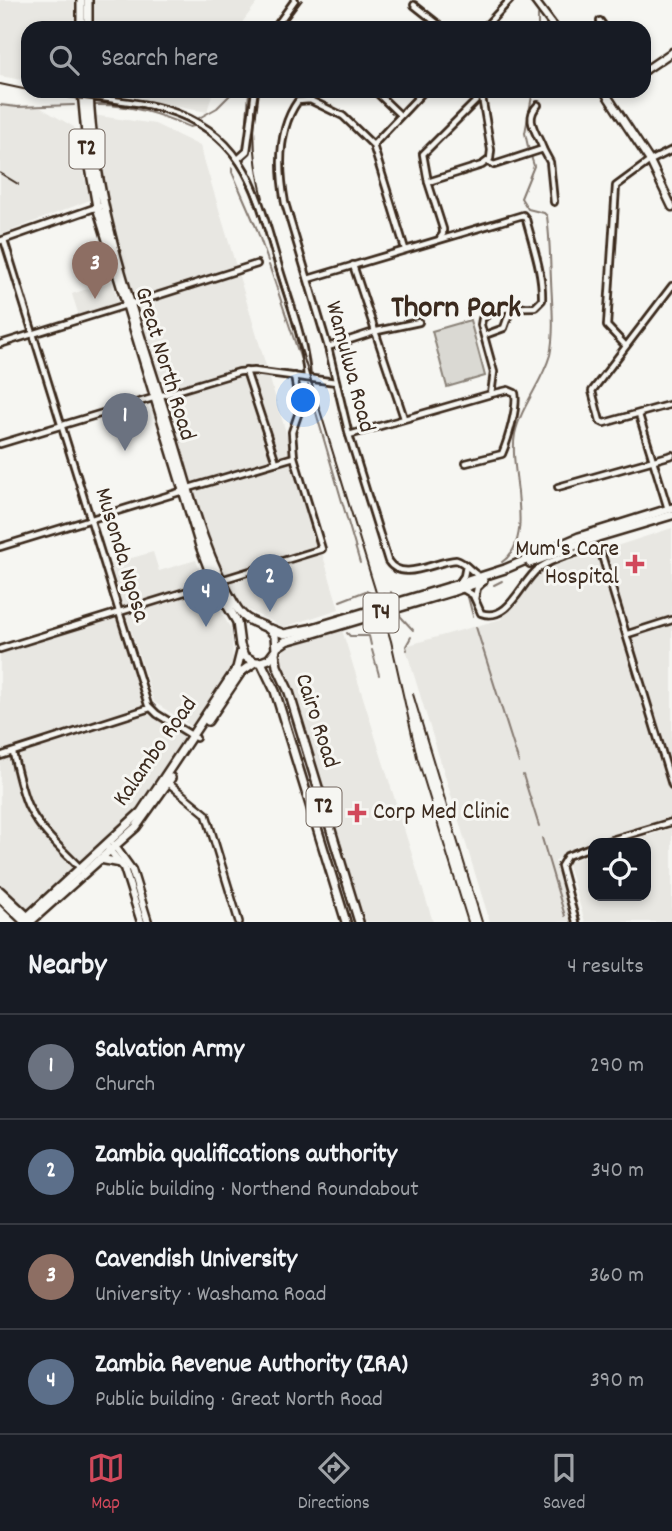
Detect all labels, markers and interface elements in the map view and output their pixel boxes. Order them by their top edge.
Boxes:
search box [21,21,651,98]
icon: search [45,41,83,79]
text: Search here [101,41,219,78]
road number: T2 [70,130,104,168]
pin: 3 [72,241,118,299]
street label: Great North Road [125,283,203,445]
district label: Thorn Park [391,287,521,333]
street label: Wamulwa Road [315,298,383,436]
your location [286,383,320,417]
pin: 1 [102,393,148,451]
street label: Musonda Ngosa [84,484,158,627]
place label: Mum's Care Hospital [515,533,619,595]
pin: 2 [247,554,293,612]
marker: Mum's Care Hospital [625,554,645,574]
pin: 4 [183,569,229,627]
road number: T4 [364,594,398,632]
street label: Cairo Road [285,669,347,773]
street label: Kalambo Road [106,690,206,814]
road number: T2 [306,788,342,827]
place label: Corp Med Clinic [373,796,509,830]
marker: Corp Med Clinic [347,803,367,823]
map controls [588,838,651,901]
button: locate [588,838,651,901]
text: Nearby [28,946,106,989]
text: 4 results [567,951,644,984]
text: Salvation Army [95,1032,244,1069]
text: 1 [48,1050,54,1083]
text: 290 m [590,1050,644,1083]
text: Church [95,1069,155,1102]
text: Zambia qualifications authority [95,1137,397,1174]
text: 2 [46,1155,56,1188]
text: 340 m [591,1155,644,1188]
text: Public building · Northend Roundabout [95,1174,419,1207]
text: Cavendish University [95,1242,297,1279]
text: 3 [46,1260,56,1293]
text: 360 m [589,1260,644,1293]
text: University · Washama Road [95,1279,327,1312]
text: Zambia Revenue Authority (ZRA) [95,1347,408,1384]
text: 4 [46,1365,56,1398]
text: 390 m [590,1365,644,1398]
text: Public building · Great North Road [95,1384,383,1417]
tab: Map [87,1449,125,1518]
tab: Directions [298,1449,370,1518]
tab: Saved [543,1449,585,1518]

